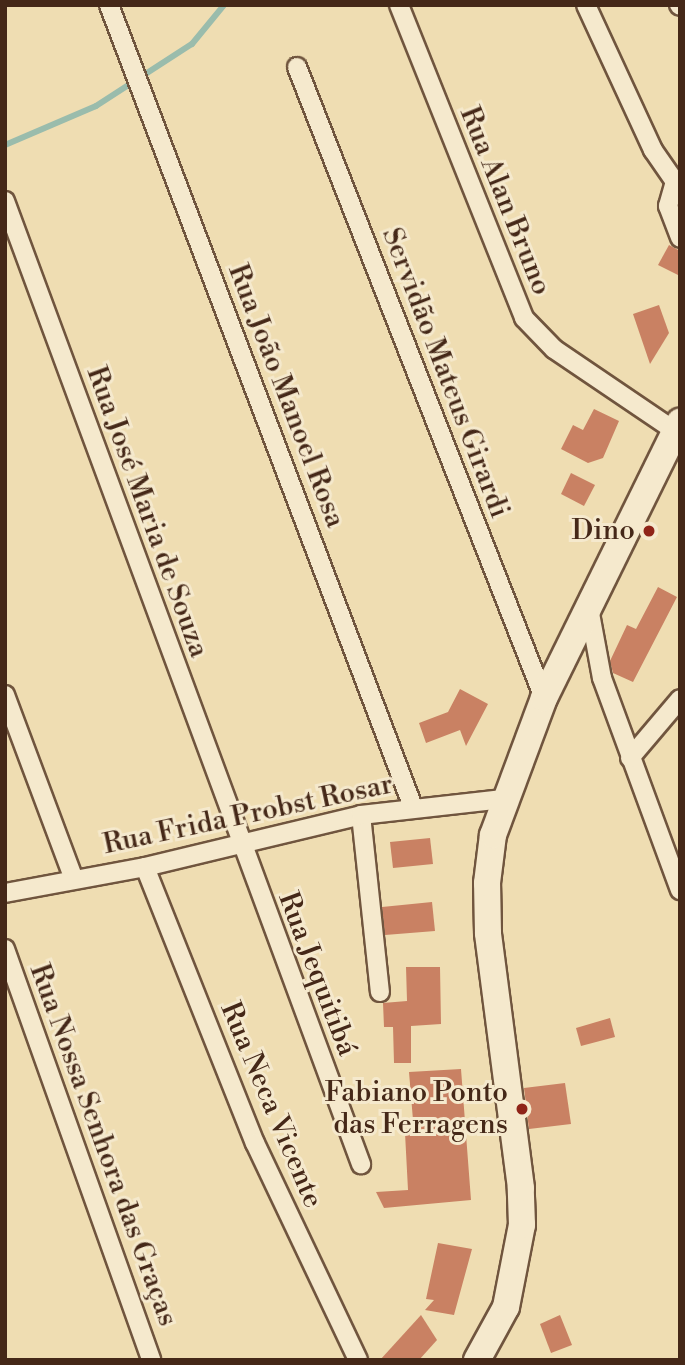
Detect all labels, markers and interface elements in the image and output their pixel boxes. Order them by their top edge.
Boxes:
street label: Rua Alan Bruno [452,102,558,300]
street label: Servidão Mateus Girardi [374,223,516,523]
street label: Rua João Manoel Rosa [220,260,352,532]
street label: Rua José Maria de Souza [79,362,215,662]
place label: Dino [572,514,635,548]
marker: Dino [641,523,657,539]
street label: Rua Frida Probst Rosar [100,768,396,862]
street label: Rua Jequitibá [270,887,364,1061]
street label: Rua Nossa Senhora das Graças [22,959,184,1331]
street label: Rua Neca Vicente [212,997,330,1213]
place label: Fabiano Ponto das Ferragens [325,1076,508,1142]
marker: Fabiano Ponto das Ferragens [514,1101,530,1117]

